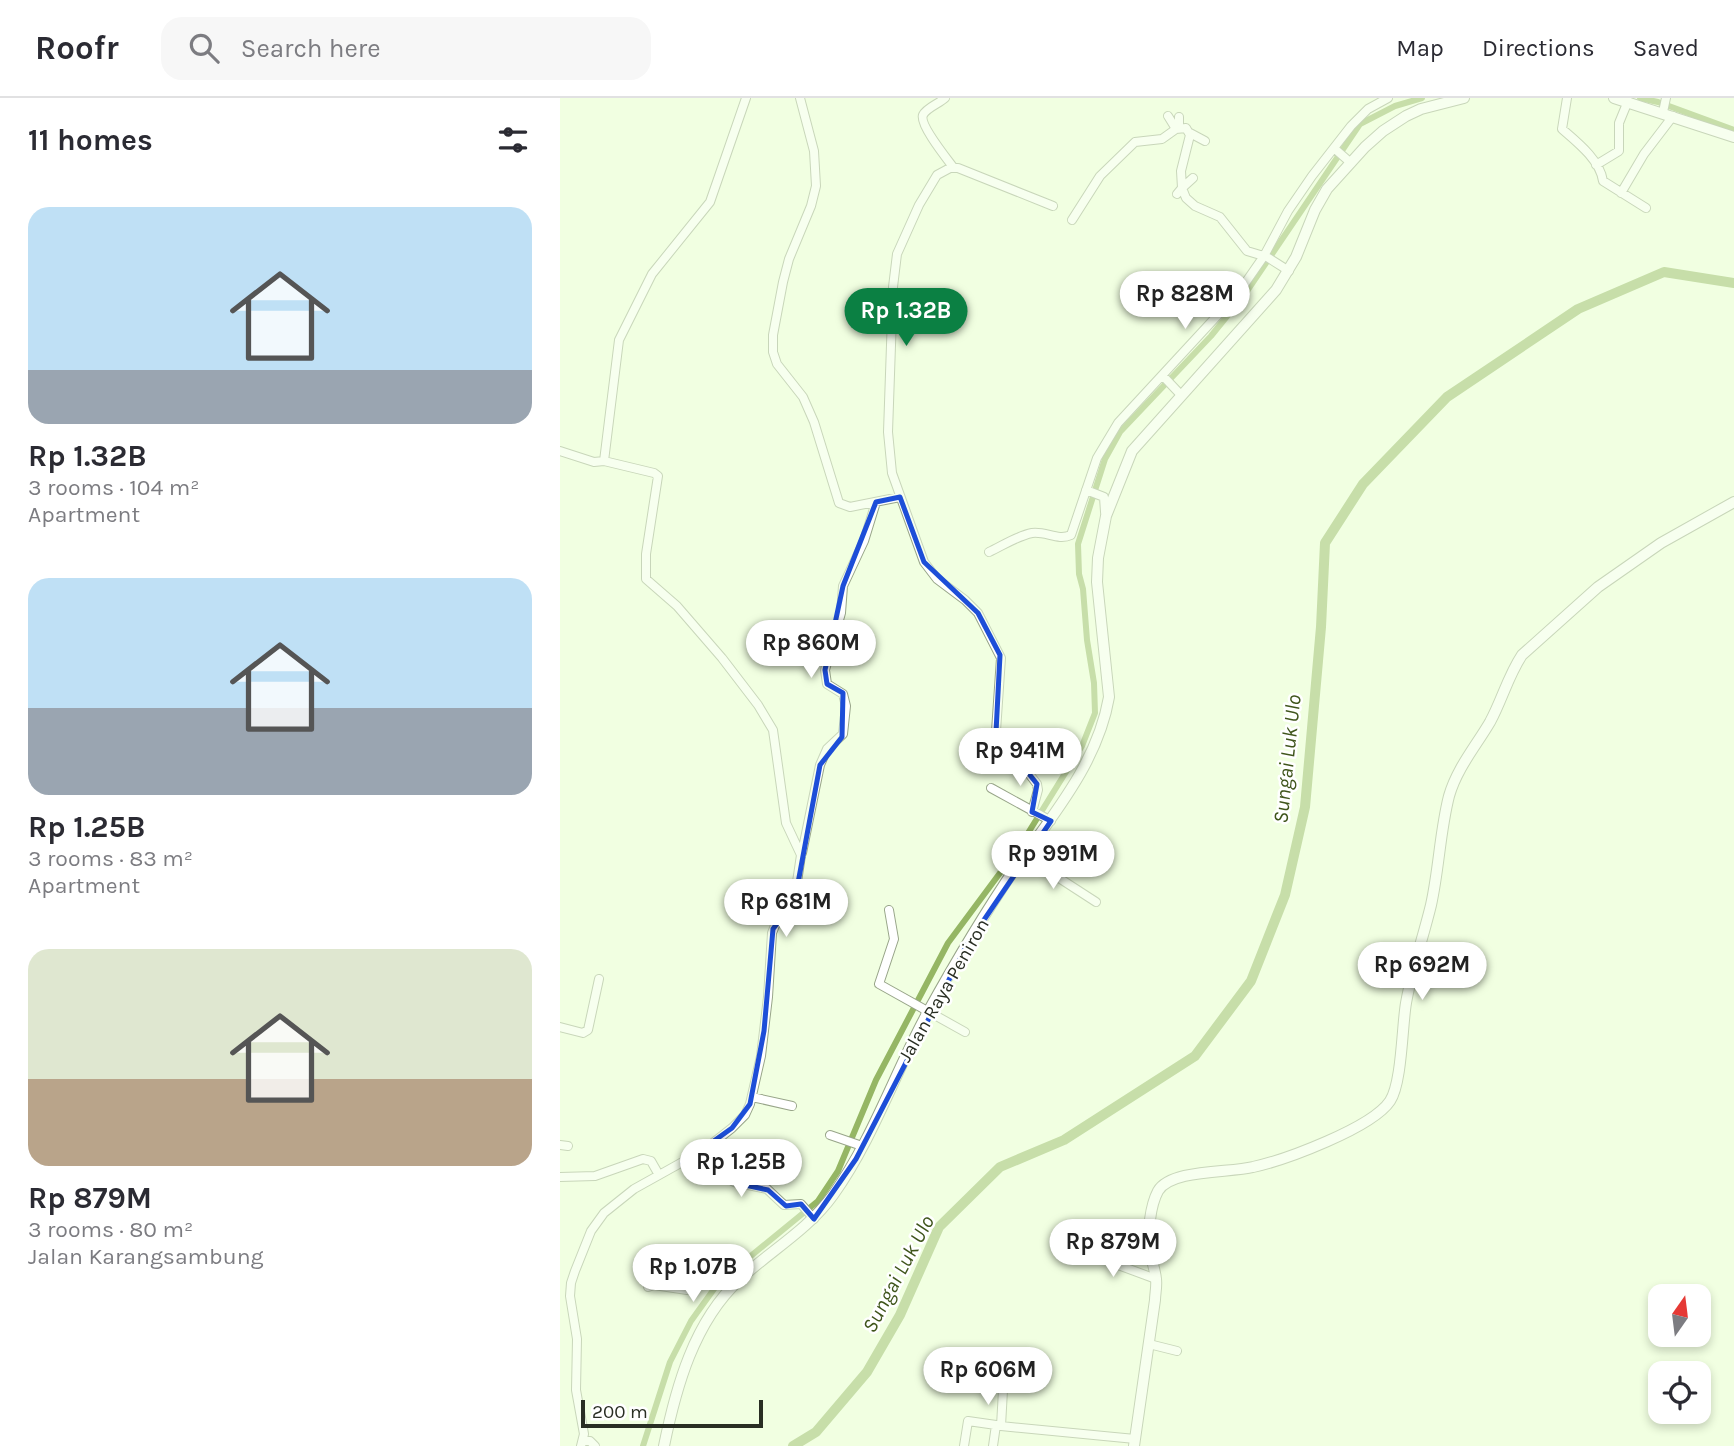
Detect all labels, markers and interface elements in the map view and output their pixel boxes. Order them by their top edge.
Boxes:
search box [161,17,651,80]
text: Roofr [35,29,119,67]
icon: search [185,29,223,67]
text: Search here [241,33,381,64]
text: Map [1396,34,1444,62]
text: Directions [1482,34,1595,62]
text: Saved [1633,34,1699,62]
icon: filters [494,121,532,159]
text: 11 homes [28,122,153,158]
icon: home [217,253,343,379]
pin: Rp 828M [1120,272,1250,331]
text: Rp 828M [1136,280,1234,307]
pin: Rp 1.32B [834,288,978,348]
text: Rp 1.32B [861,297,951,324]
text: Rp 1.32B [28,438,147,474]
text: 3 rooms · 104 m² [28,474,199,501]
text: Apartment [28,501,140,528]
pin: Rp 860M [746,620,876,680]
icon: home [217,624,343,750]
text: Rp 860M [762,629,860,656]
water label: Sungai Luk Ulo [1268,693,1306,824]
pin: Rp 941M [955,728,1085,788]
text: Rp 941M [975,737,1065,764]
text: Rp 1.25B [28,809,145,845]
pin: Rp 991M [988,832,1118,891]
text: Rp 991M [1007,840,1099,867]
text: 3 rooms · 83 m² [28,845,193,872]
text: Apartment [28,872,140,899]
pin: Rp 681M [721,880,851,939]
text: Rp 681M [740,888,832,915]
street label: Jalan Raya Peniron [894,915,994,1066]
pin: Rp 692M [1357,942,1487,1002]
text: Rp 692M [1374,951,1470,978]
icon: home [217,995,343,1121]
pin: Rp 1.25B [669,1140,813,1199]
text: Rp 1.25B [696,1148,786,1175]
text: Rp 879M [28,1180,152,1216]
water label: Sungai Luk Ulo [857,1211,939,1337]
text: 3 rooms · 80 m² [28,1216,193,1243]
pin: Rp 879M [1048,1220,1178,1279]
text: Rp 879M [1065,1228,1161,1255]
text: Jalan Karangsambung [28,1243,264,1270]
pin: Rp 1.07B [621,1244,765,1304]
text: Rp 1.07B [649,1253,737,1280]
north arrow [1648,1284,1712,1348]
map controls [1648,1284,1711,1424]
pin: Rp 606M [923,1348,1053,1407]
text: Rp 606M [939,1356,1037,1383]
button: locate [1648,1361,1711,1424]
scale bar [581,1397,763,1429]
text: 200 m [592,1401,648,1423]

